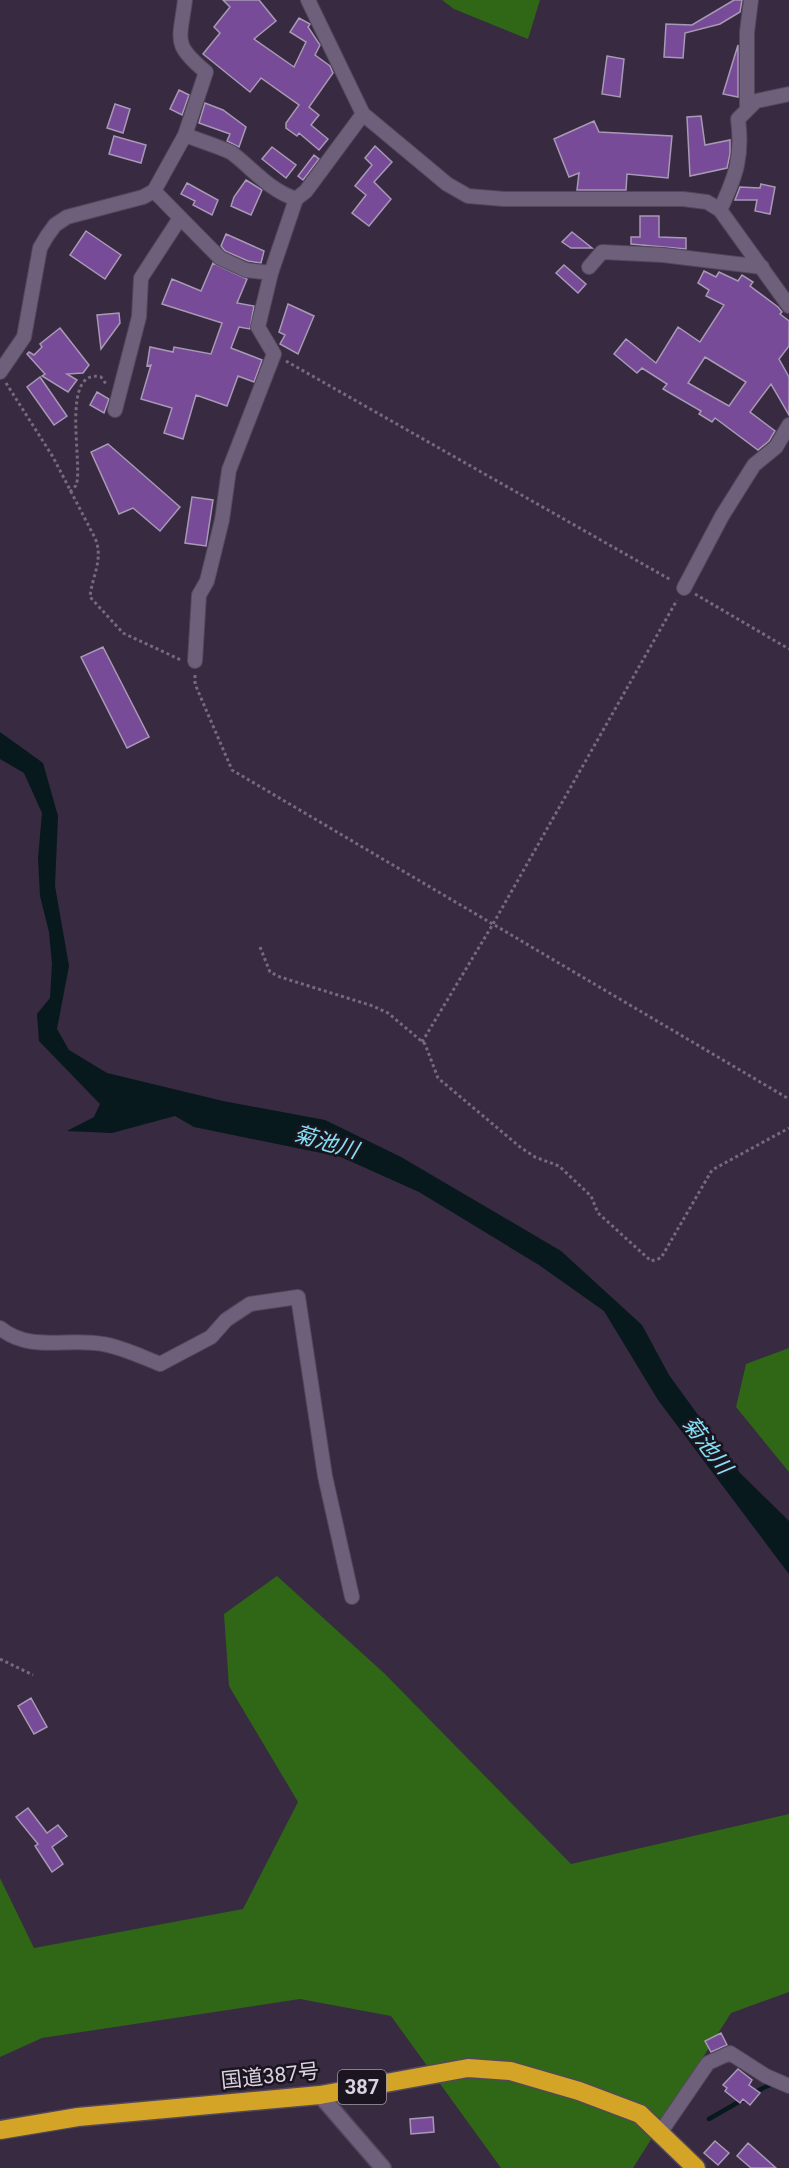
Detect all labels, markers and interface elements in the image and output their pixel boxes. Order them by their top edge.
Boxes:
water label: 菊池川 [291,1121,363,1164]
water label: 菊池川 [677,1411,738,1480]
street label: 国道387号 [220,2059,320,2093]
road number: 387 [338,2070,386,2104]

